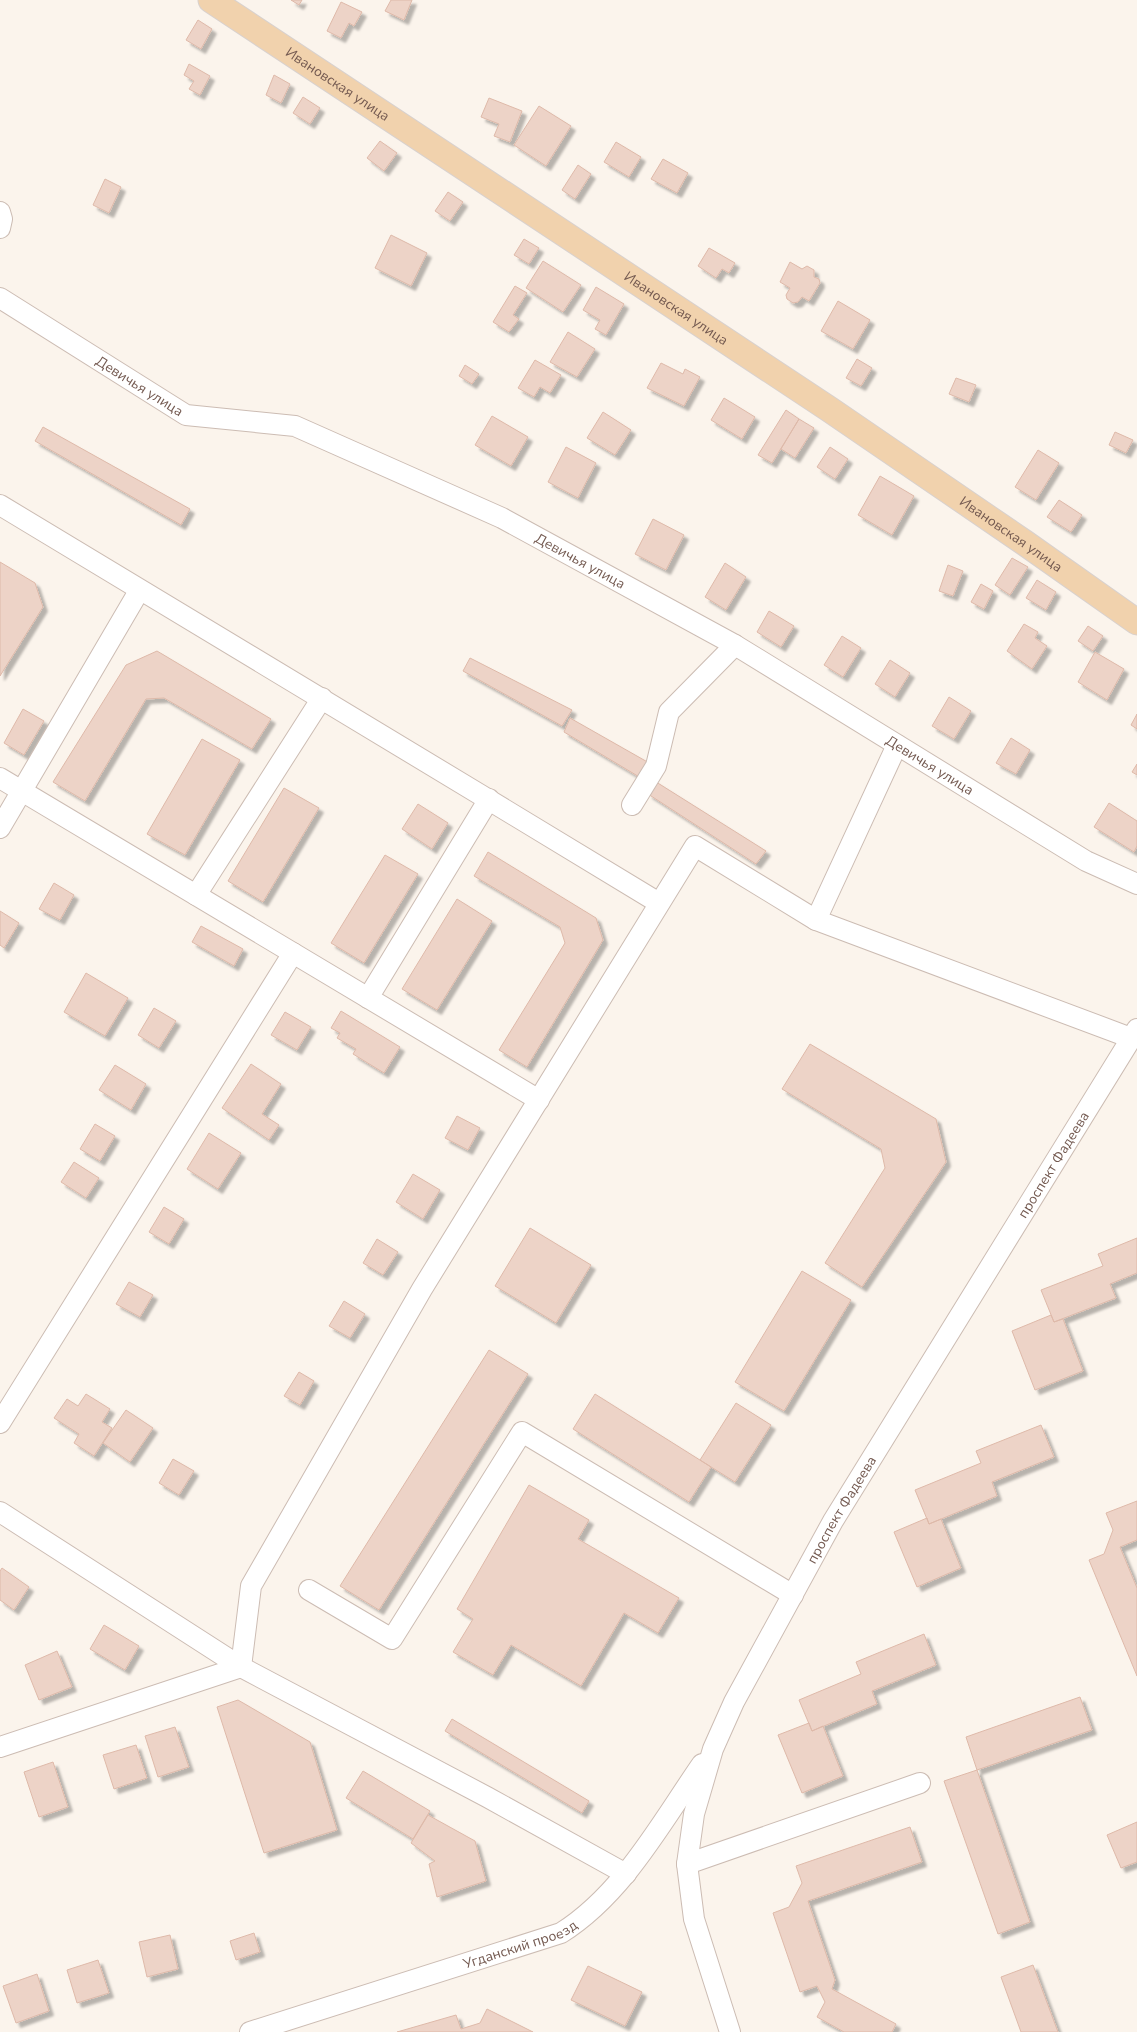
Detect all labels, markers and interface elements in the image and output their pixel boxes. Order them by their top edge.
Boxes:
street label: Ивановская улица [282,43,394,125]
street label: Ивановская улица [621,267,732,349]
street label: Девичья улица [92,351,187,421]
street label: Ивановская улица [956,492,1067,576]
street label: Девичья улица [532,528,629,593]
street label: Девичья улица [882,731,977,799]
street label: проспект Фадеева [1013,1108,1093,1222]
street label: проспект Фадеева [802,1452,881,1567]
street label: Угданский проезд [460,1915,581,1973]

